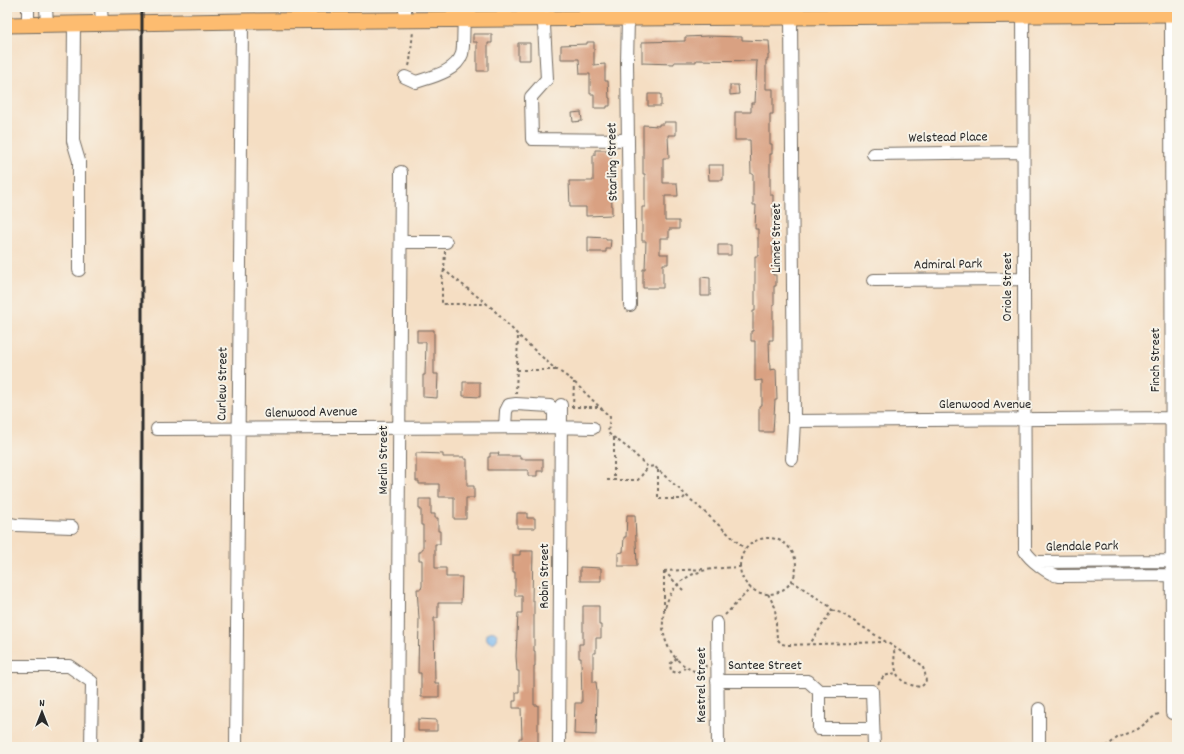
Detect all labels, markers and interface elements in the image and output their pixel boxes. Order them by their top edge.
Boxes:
street label: Starling Street [602,122,624,202]
street label: Welstead Place [908,127,988,149]
street label: Linnet Street [767,203,787,273]
street label: Oriole Street [998,253,1018,321]
street label: Admiral Park [914,254,983,276]
street label: Finch Street [1146,328,1166,392]
street label: Curlew Street [212,347,234,421]
street label: Glenwood Avenue [939,395,1031,415]
street label: Glenwood Avenue [265,402,357,424]
street label: Merlin Street [374,425,394,495]
street label: Glendale Park [1045,536,1119,558]
street label: Robin Street [535,543,555,609]
street label: Kestrel Street [692,647,712,723]
street label: Santee Street [728,656,802,676]
north arrow [22,692,62,732]
text: N [39,696,45,712]

